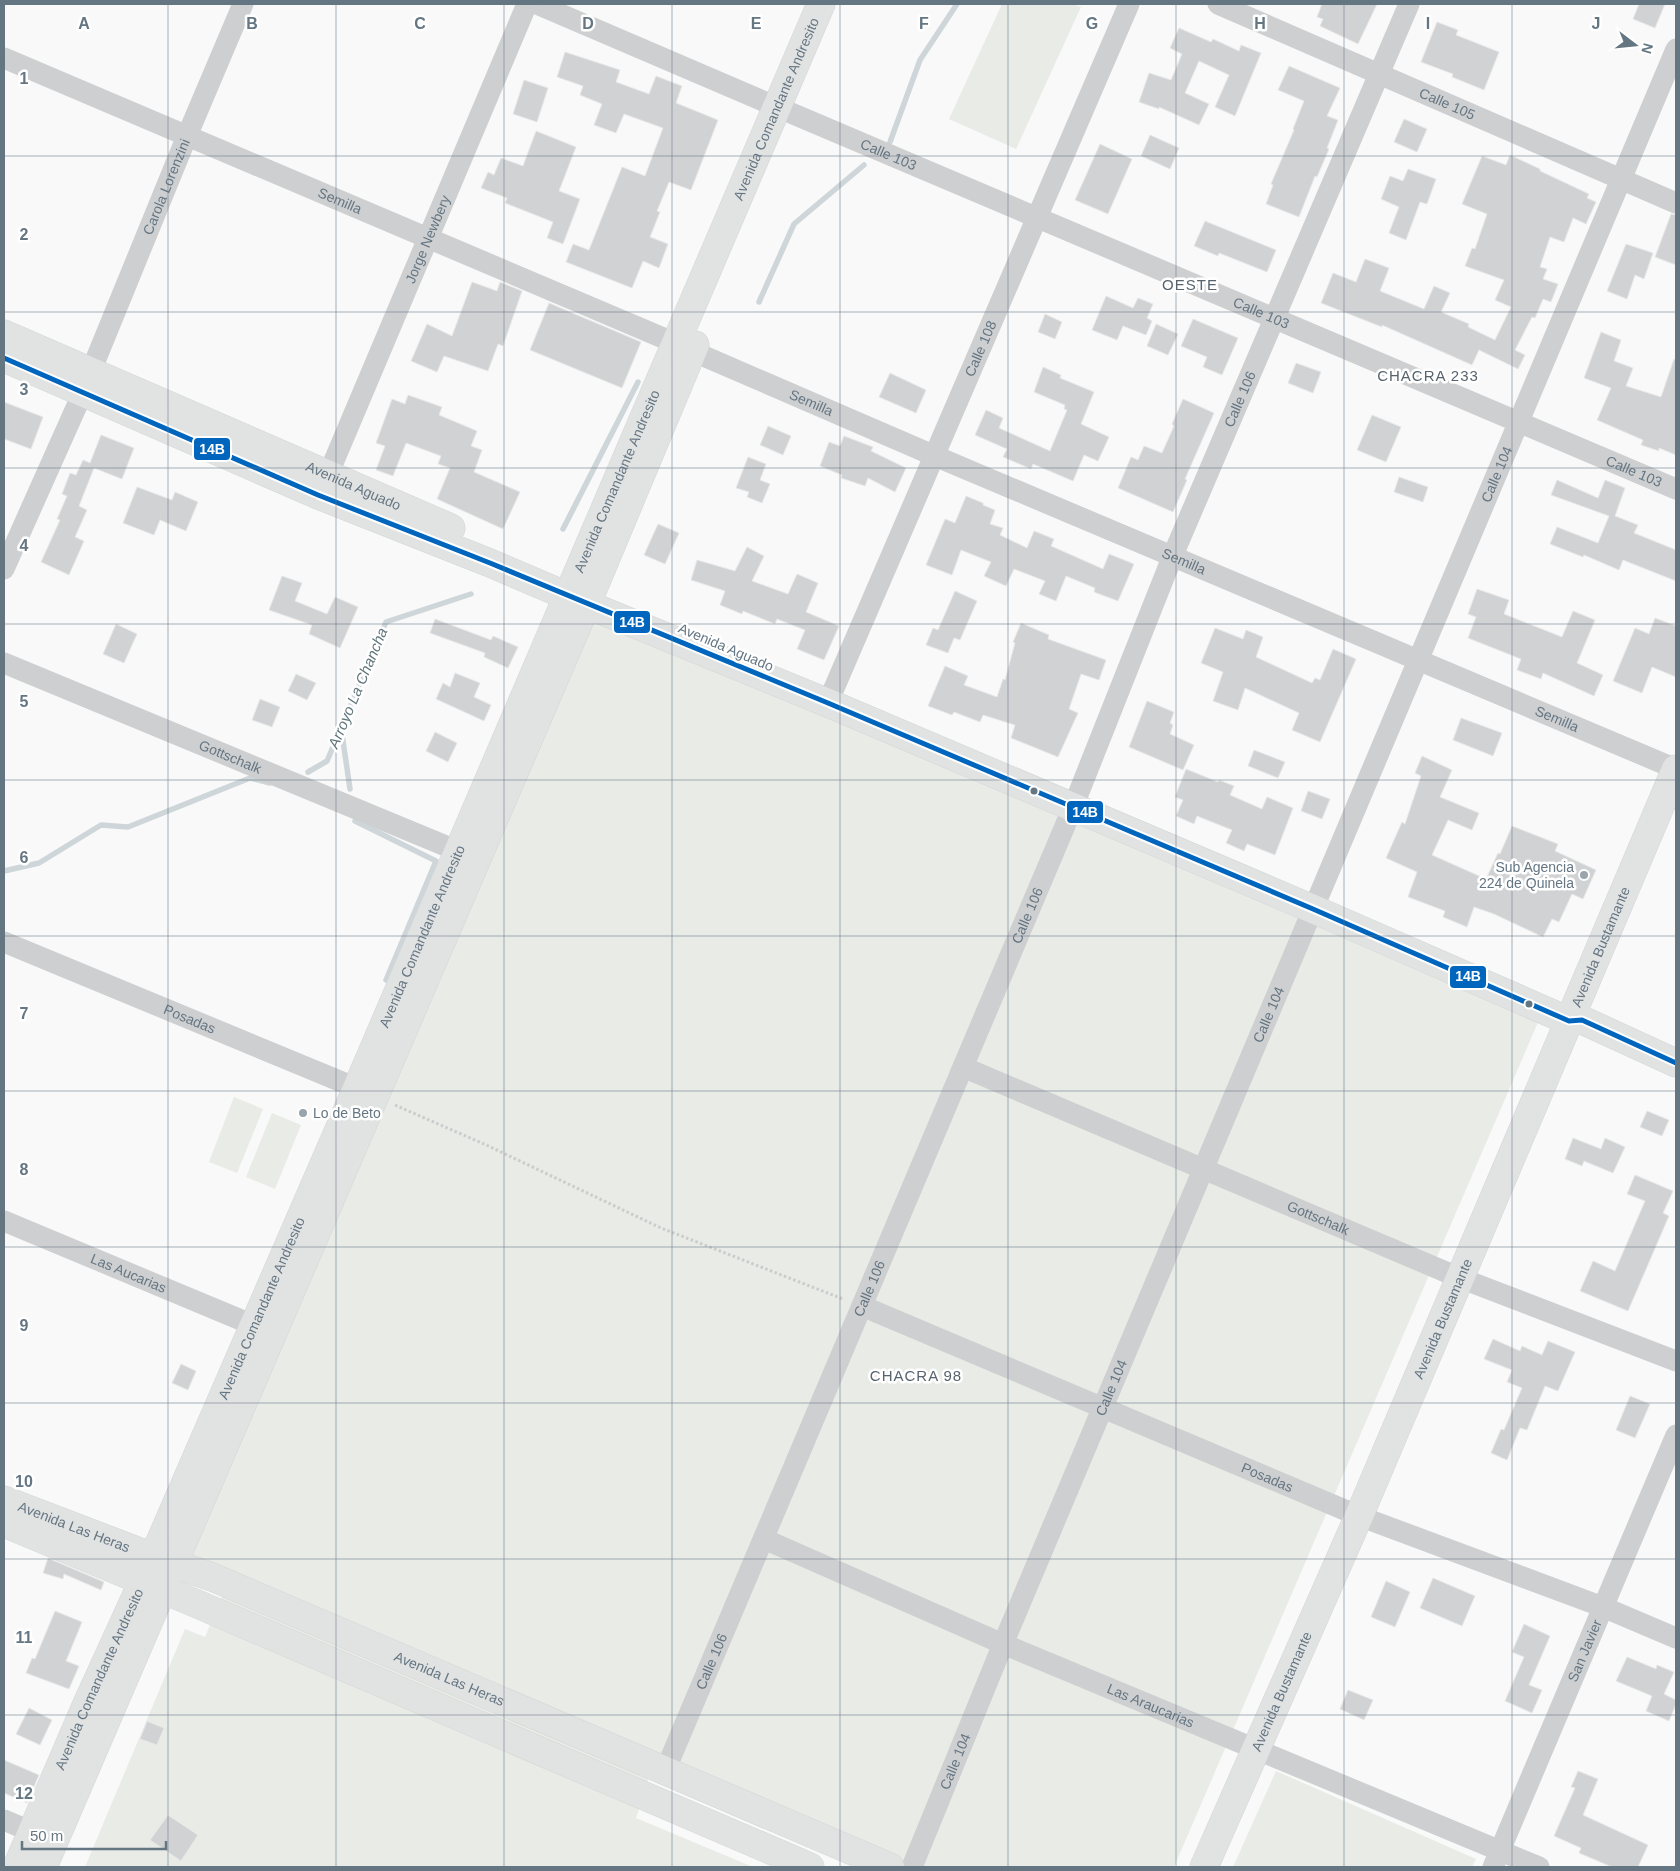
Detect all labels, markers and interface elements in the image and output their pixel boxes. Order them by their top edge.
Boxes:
text: A [78,15,90,32]
text: B [246,15,258,32]
text: C [414,15,426,32]
text: D [582,15,594,32]
street label: Avenida Comandante Andresito [730,15,822,203]
text: E [751,15,762,32]
text: F [919,15,929,32]
text: G [1086,15,1098,32]
text: H [1254,15,1266,32]
text: I [1426,15,1430,32]
text: J [1592,15,1600,32]
north arrow [1610,20,1660,70]
text: N [1638,42,1657,56]
text: 1 [20,70,29,87]
street label: Calle 105 [1417,84,1478,123]
street label: Carola Lorenzini [140,136,193,237]
street label: Calle 103 [858,136,919,173]
street label: Semilla [316,184,364,217]
street label: Jorge Newbery [402,193,453,286]
text: 2 [20,226,29,243]
district label: OESTE [1162,276,1218,293]
street label: Calle 103 [1231,294,1292,332]
street label: Calle 108 [961,318,1000,379]
district label: CHACRA 233 [1377,367,1479,384]
street label: Calle 106 [1221,368,1259,429]
text: 3 [20,381,29,398]
street label: Semilla [787,386,836,419]
street label: Avenida Comandante Andresito [571,387,663,575]
line badge: 14B [193,437,231,461]
text: 14B [199,441,225,457]
street label: Calle 104 [1478,444,1516,505]
street label: Calle 103 [1604,452,1665,490]
street label: Avenida Aguado [304,458,404,513]
text: 4 [20,537,29,554]
street label: Semilla [1160,545,1208,578]
line badge: 14B [613,610,651,634]
text: 14B [619,614,645,630]
street label: Avenida Aguado [676,620,776,674]
water label: Arroyo La Chancha [324,625,391,752]
text: 5 [20,693,29,710]
street label: Semilla [1533,702,1582,735]
street label: Gottschalk [197,737,265,777]
unlabelled marker [1029,786,1039,796]
line badge: 14B [1066,800,1104,824]
text: 14B [1072,804,1098,820]
street label: Avenida Comandante Andresito [376,842,468,1030]
text: 6 [20,849,29,866]
place label: Sub Agencia 224 de Quinela [1479,859,1574,891]
marker: Sub Agencia 224 de Quinela [1578,869,1590,881]
street label: Avenida Bustamante [1568,884,1633,1009]
street label: Calle 106 [1008,885,1046,946]
line badge: 14B [1449,965,1487,989]
text: 14B [1455,968,1481,984]
street label: Calle 104 [1250,984,1287,1045]
unlabelled marker [1524,999,1534,1009]
street label: Posadas [161,1001,218,1037]
text: 7 [20,1005,29,1022]
place label: Lo de Beto [313,1105,381,1121]
marker: Lo de Beto [297,1107,309,1119]
text: 8 [20,1161,29,1178]
street label: Gottschalk [1285,1198,1353,1239]
street label: Avenida Comandante Andresito [215,1214,308,1402]
street label: Las Aucarias [88,1250,169,1296]
street label: Avenida Bustamante [1410,1256,1475,1381]
street label: Calle 106 [850,1258,888,1319]
text: 9 [20,1317,29,1334]
street label: Calle 104 [1092,1357,1130,1418]
district label: CHACRA 98 [870,1367,962,1384]
street label: Posadas [1239,1459,1296,1495]
text: 10 [15,1473,33,1490]
street label: Avenida Las Heras [16,1498,132,1555]
street label: Avenida Comandante Andresito [52,1586,147,1772]
street label: San Javier [1564,1617,1605,1684]
text: 11 [16,1629,33,1646]
street label: Avenida Bustamante [1248,1629,1315,1754]
street label: Calle 106 [692,1631,730,1692]
street label: Avenida Las Heras [392,1648,507,1709]
street label: Las Araucarias [1105,1680,1197,1731]
street label: Calle 104 [936,1731,974,1792]
text: 12 [15,1785,33,1802]
scale bar [22,1818,166,1850]
text: 50 m [30,1827,63,1844]

